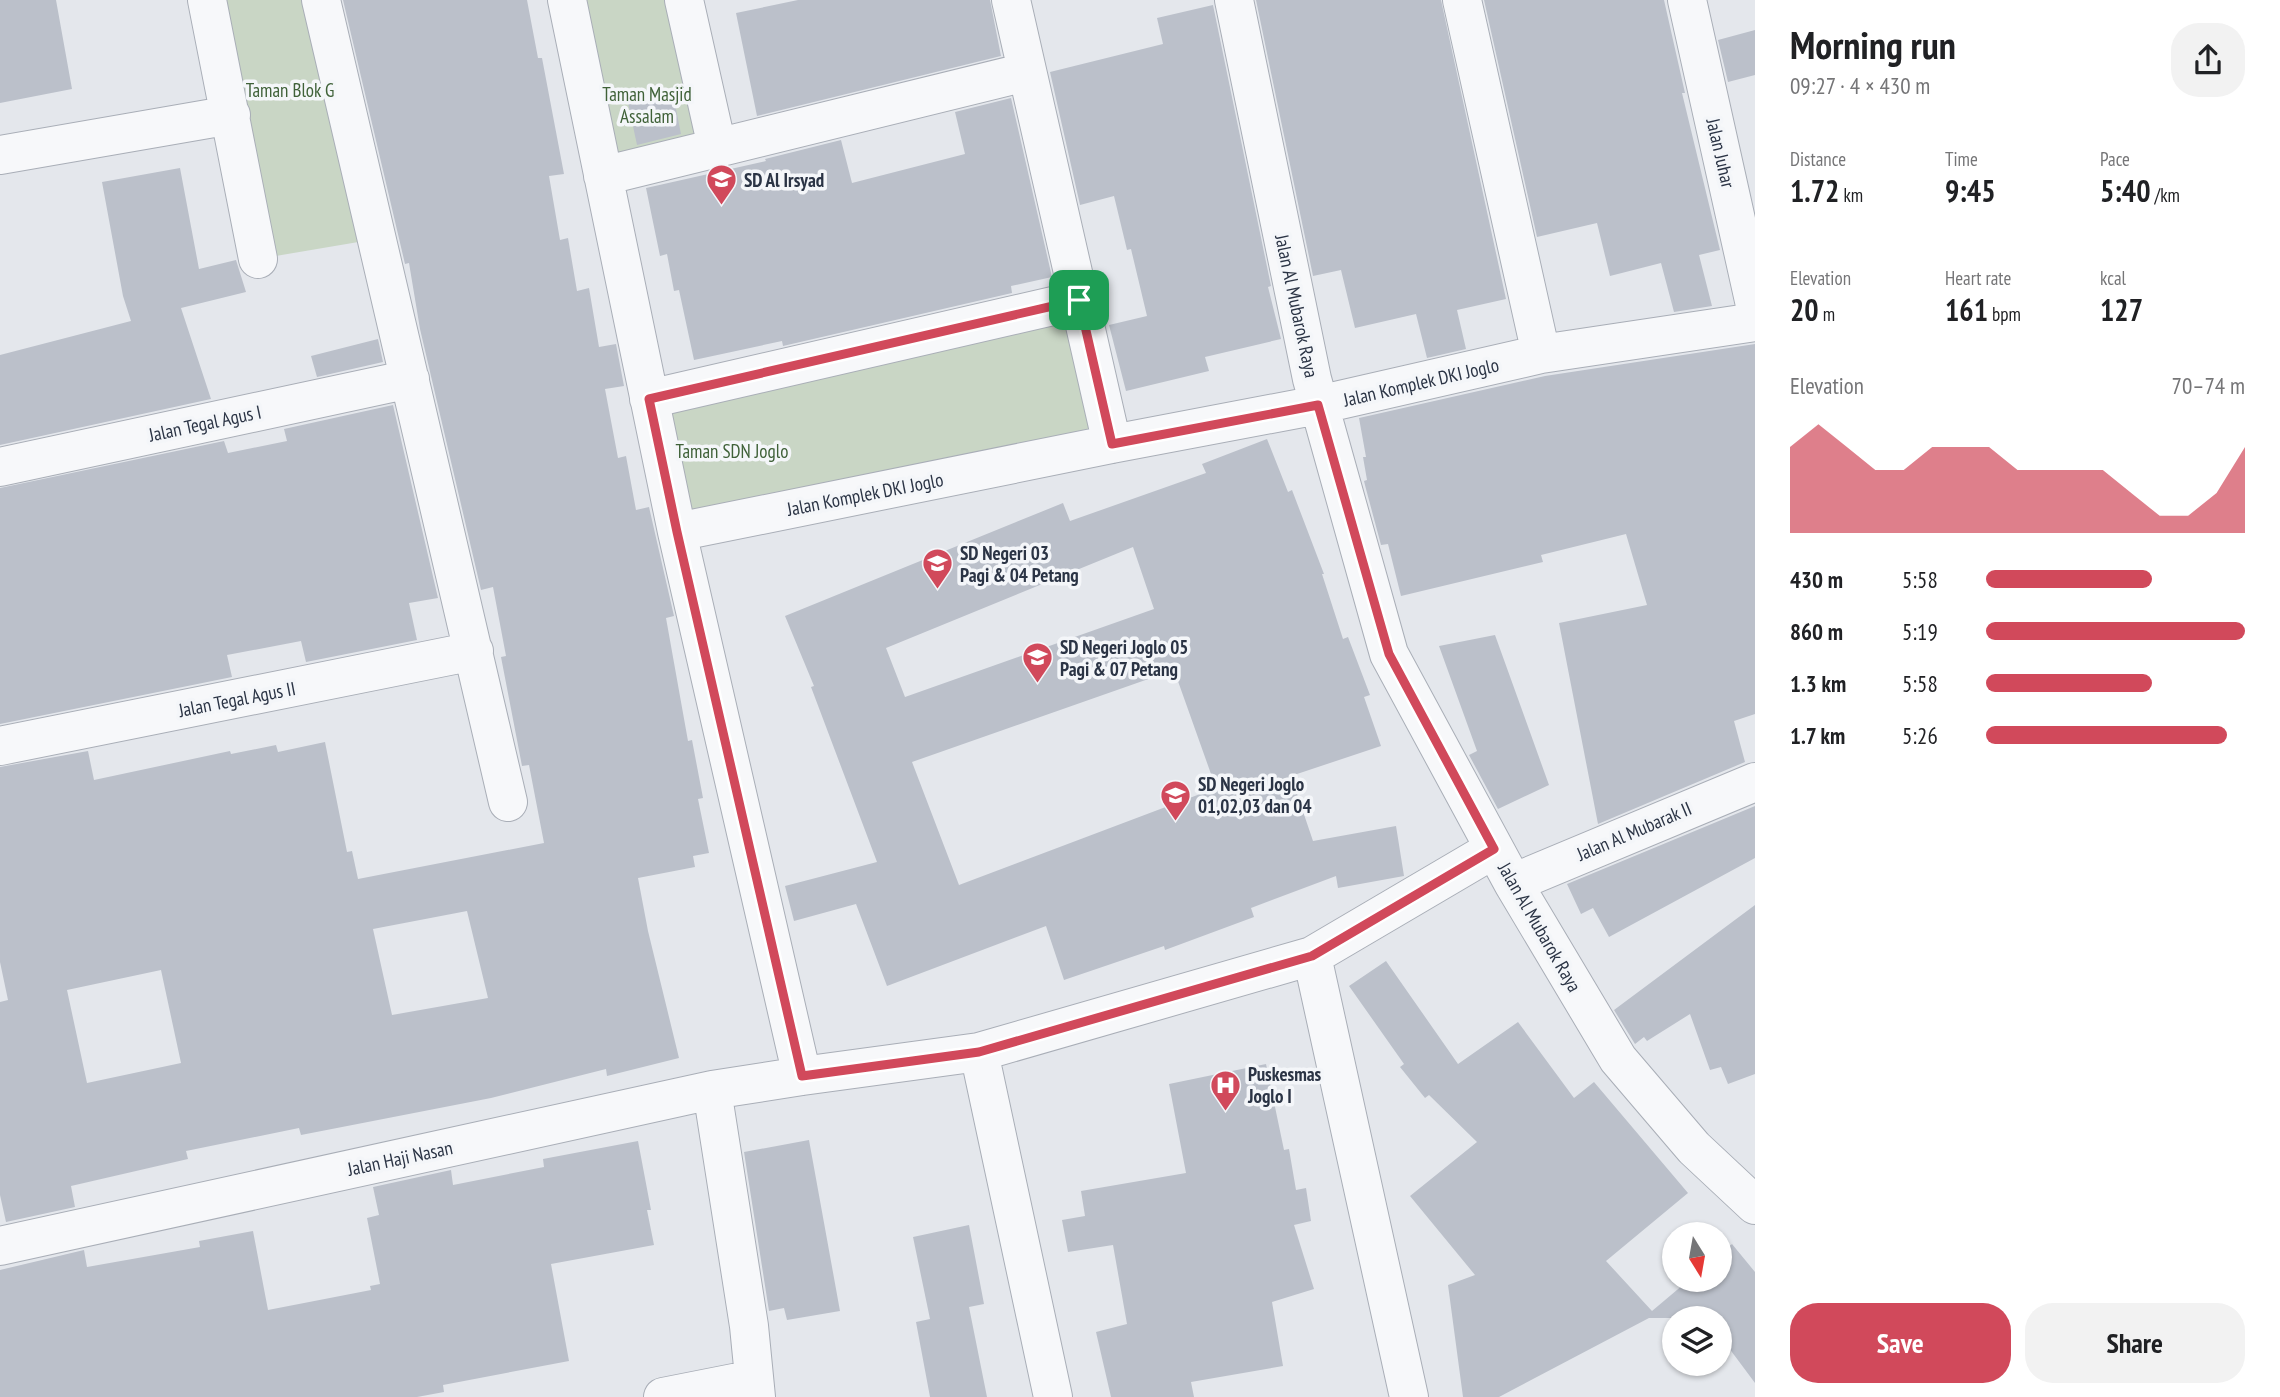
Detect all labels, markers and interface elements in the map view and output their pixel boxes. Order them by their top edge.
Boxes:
text: Morning run [1790,20,1956,69]
button: share [2171,23,2245,97]
text: 09:27 · 4 × 430 m [1790,71,1930,100]
park label: Taman Blok G [246,78,334,102]
park label: Taman Masjid Assalam [602,82,692,128]
street label: Jalan Juhar [1701,115,1741,191]
text: Distance [1790,147,1846,171]
text: Time [1945,147,1978,171]
text: Pace [2100,147,2130,171]
school or university icon: SD Al Irsyad [704,163,738,207]
place label: SD Al Irsyad [744,168,824,192]
text: 1.72 [1790,171,1839,210]
text: 9:45 [1945,171,1996,210]
text: 5:40 [2100,171,2151,210]
text: km [1839,183,1863,207]
text: /km [2151,183,2180,207]
street label: Jalan Al Mubarok Raya [1270,231,1324,380]
text: Elevation [1790,266,1851,290]
text: Heart rate [1945,266,2011,290]
text: kcal [2100,266,2126,290]
pin [1049,270,1109,330]
icon: arrive [1060,281,1098,319]
text: 20 [1790,290,1819,329]
text: 161 [1945,290,1988,329]
text: 127 [2100,290,2143,329]
text: m [1819,302,1835,326]
text: bpm [1988,302,2021,326]
street label: Jalan Komplek DKI Joglo [1340,352,1501,412]
text: Elevation [1790,371,1864,400]
text: 70–74 m [2172,371,2245,400]
street label: Jalan Tegal Agus I [146,399,263,447]
park label: Taman SDN Joglo [676,439,788,463]
street label: Jalan Komplek DKI Joglo [784,467,945,521]
place label: SD Negeri 03 Pagi & 04 Petang [960,541,1079,587]
school or university icon: SD Negeri 03 Pagi & 04 Petang [920,547,954,591]
text: 430 m [1790,565,1843,594]
text: 5:58 [1902,565,1938,594]
text: 860 m [1790,617,1843,646]
text: 5:19 [1902,617,1938,646]
place label: SD Negeri Joglo 05 Pagi & 07 Petang [1060,635,1188,681]
school or university icon: SD Negeri Joglo 05 Pagi & 07 Petang [1020,641,1054,685]
text: 1.3 km [1790,669,1846,698]
text: 5:58 [1902,669,1938,698]
street label: Jalan Tegal Agus II [176,676,298,722]
text: 1.7 km [1790,721,1845,750]
text: 5:26 [1902,721,1938,750]
place label: SD Negeri Joglo 01,02,03 dan 04 [1198,772,1312,818]
school or university icon: SD Negeri Joglo 01,02,03 dan 04 [1158,778,1192,822]
street label: Jalan Al Mubarak II [1572,796,1695,866]
street label: Jalan Al Mubarok Raya [1493,857,1587,996]
place label: Puskesmas Joglo I [1247,1062,1322,1108]
hospital icon: Puskesmas Joglo I [1208,1068,1242,1112]
street label: Jalan Haji Nasan [344,1135,455,1181]
north arrow [1662,1222,1732,1292]
map controls [1662,1222,1732,1376]
button: Save [1790,1303,2011,1383]
button: Share [2025,1303,2245,1383]
button: layers [1662,1306,1732,1376]

